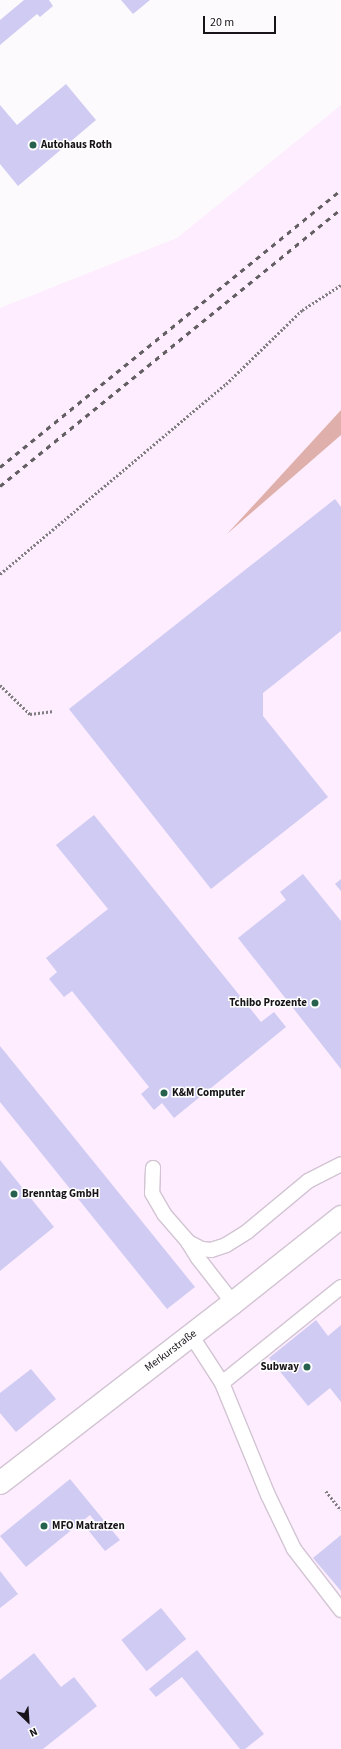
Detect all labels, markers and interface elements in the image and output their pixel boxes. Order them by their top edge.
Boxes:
scale bar [205,8,278,34]
text: 20 m [210,14,234,31]
place label: Autohaus Roth [41,138,112,152]
marker: Autohaus Roth [28,140,38,150]
place label: Tchibo Prozente [229,996,307,1010]
marker: Tchibo Prozente [310,998,320,1008]
place label: K&M Computer [172,1086,245,1100]
marker: K&M Computer [159,1088,169,1098]
place label: Brenntag GmbH [22,1187,99,1201]
marker: Brenntag GmbH [9,1189,19,1199]
street label: Merkurstraße [143,1327,199,1375]
place label: Subway [260,1360,299,1374]
marker: Subway [302,1362,312,1372]
place label: MFO Matratzen [52,1519,125,1533]
marker: MFO Matratzen [39,1521,49,1531]
north arrow [8,1701,48,1741]
text: N [27,1724,40,1741]

